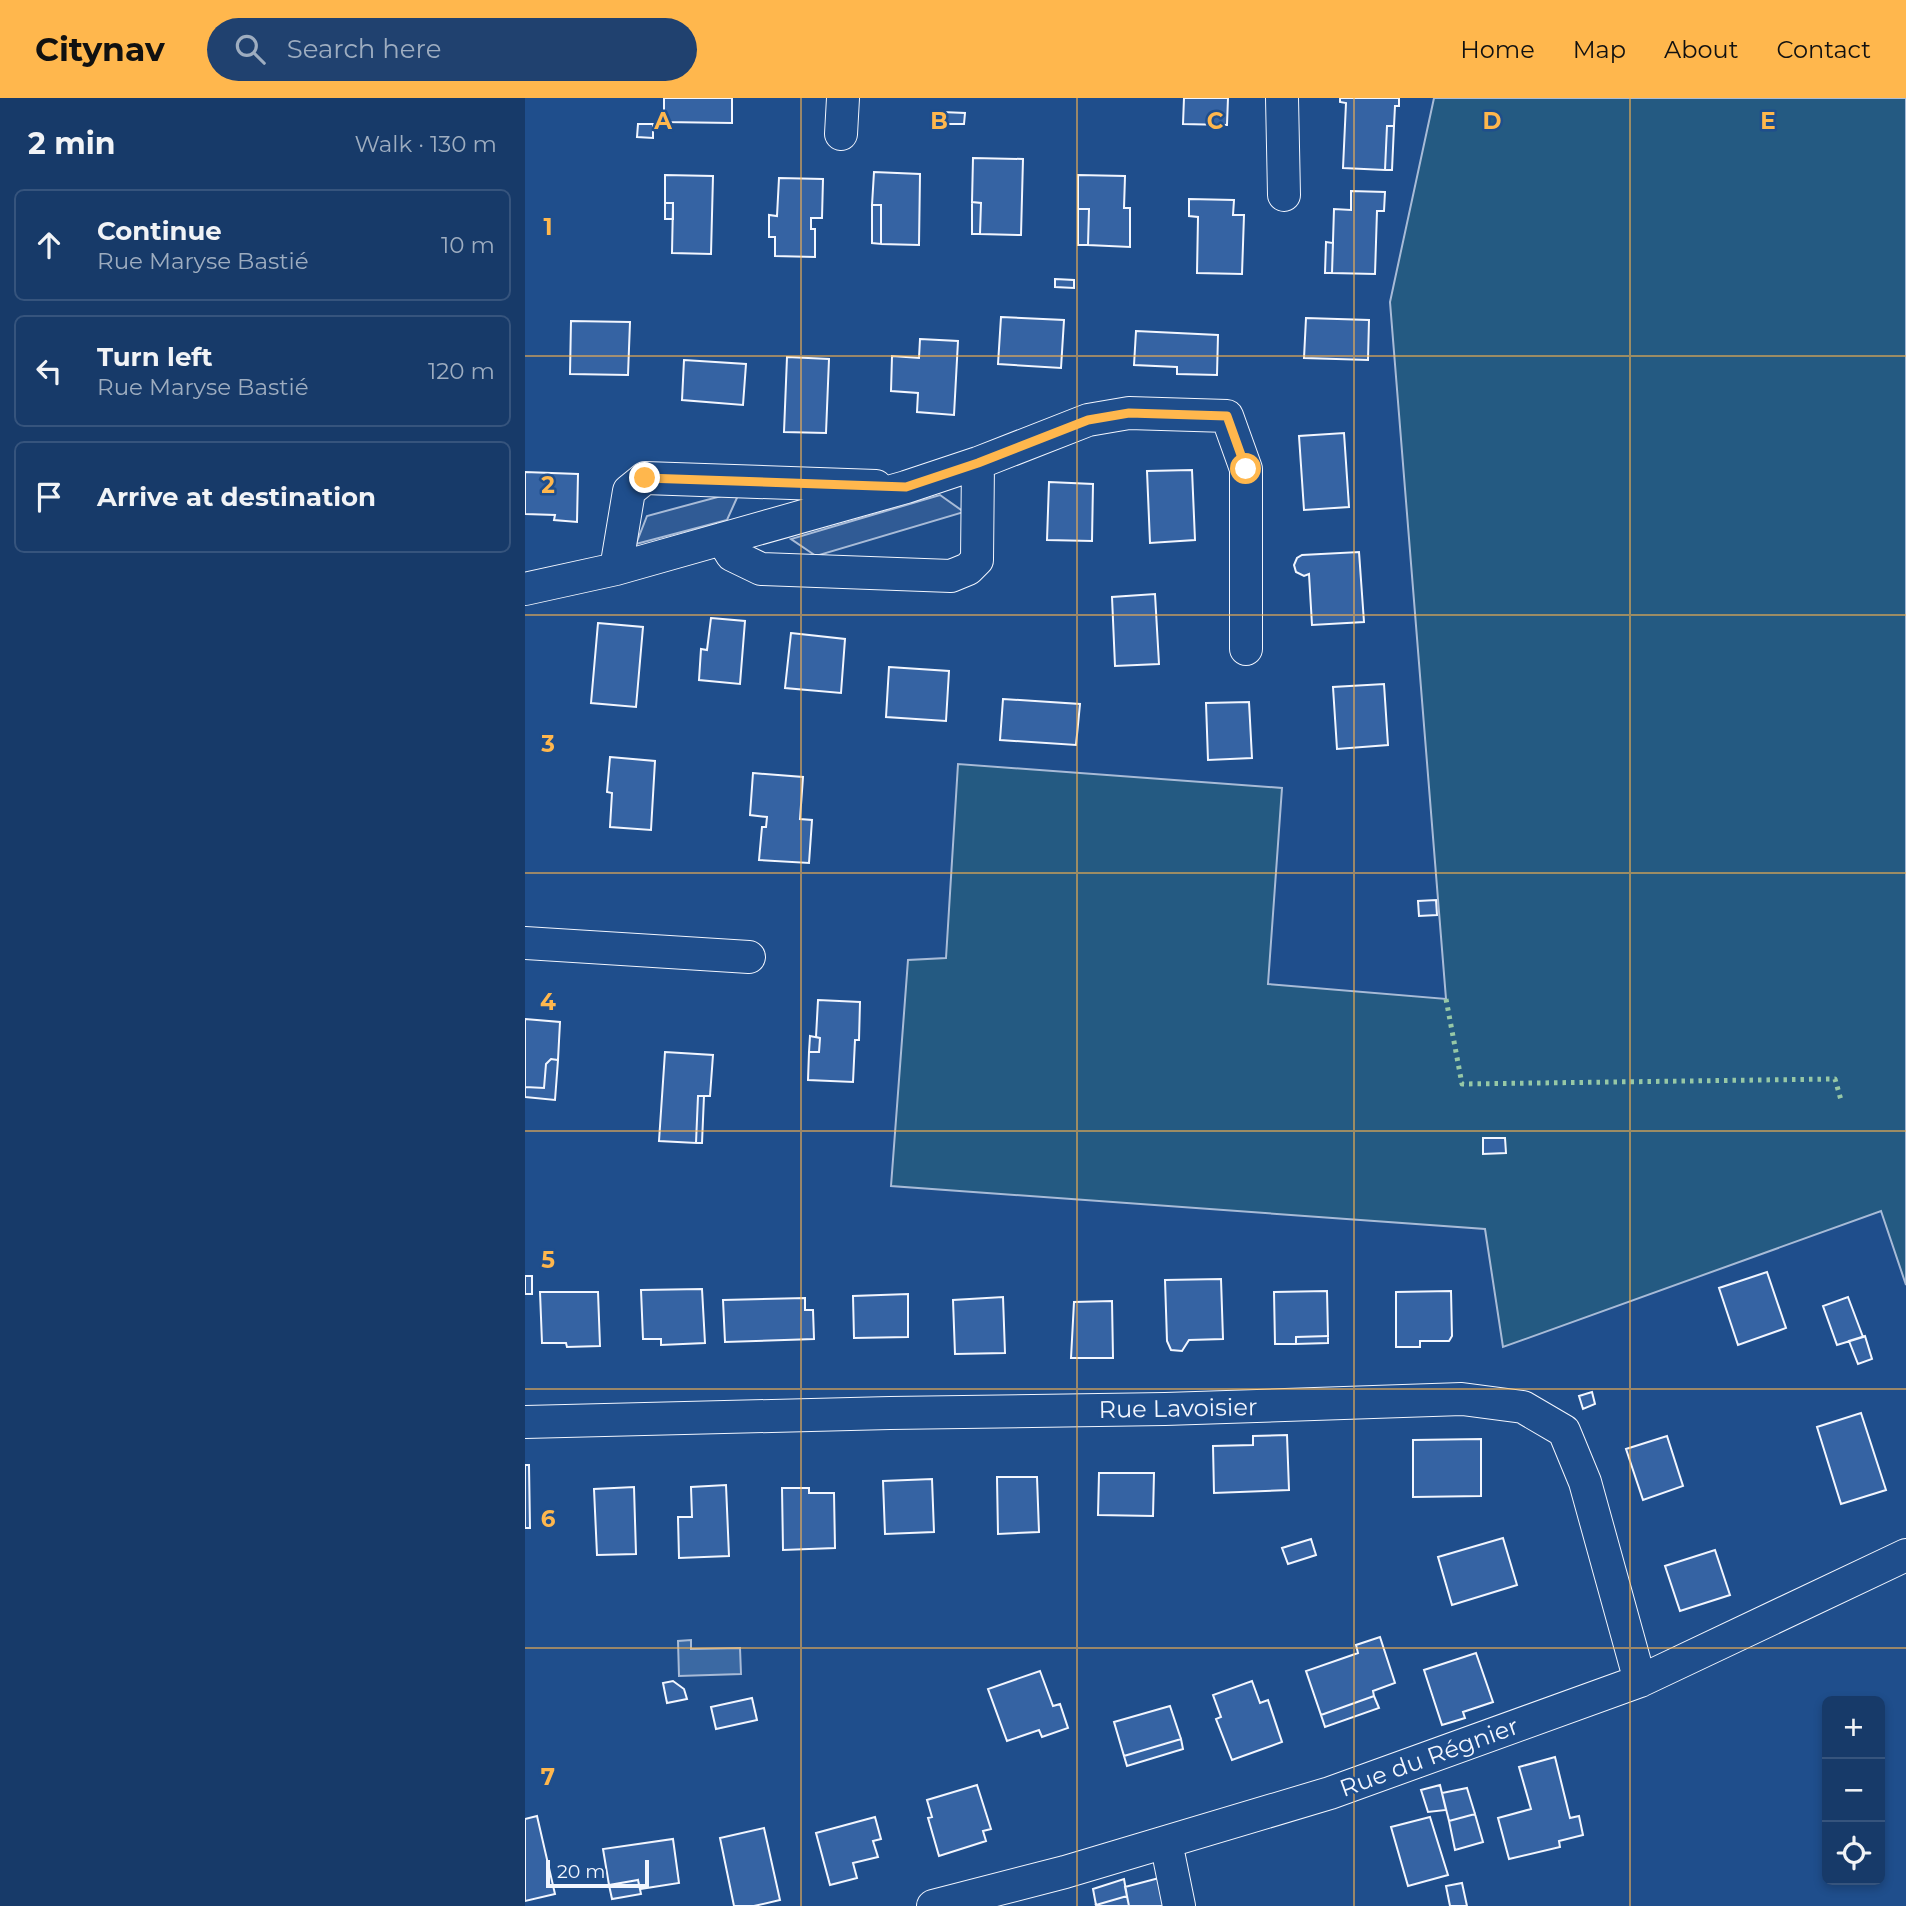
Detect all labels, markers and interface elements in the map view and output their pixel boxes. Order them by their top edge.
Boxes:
search box [207,18,697,81]
text: Citynav [35,29,165,69]
icon: search [231,30,269,68]
text: Search here [287,33,441,65]
text: Home [1460,35,1535,64]
text: Map [1573,35,1626,64]
text: About [1664,35,1738,64]
text: Contact [1776,35,1871,64]
text: A [653,107,672,135]
text: B [930,107,948,135]
text: C [1207,107,1224,135]
text: D [1483,107,1502,135]
text: E [1760,107,1776,135]
text: 2 min [28,125,115,162]
text: Walk · 130 m [354,130,497,158]
text: 1 [543,213,553,241]
text: Continue [97,215,222,247]
icon: ahead [30,226,68,264]
text: 10 m [441,231,495,259]
text: Rue Maryse Bastié [97,247,309,275]
text: Turn left [97,341,213,373]
icon: left [30,352,68,390]
text: 120 m [428,357,495,385]
text: Rue Maryse Bastié [97,373,309,401]
route start [1230,453,1261,484]
route end [629,462,660,493]
text: 2 [541,471,555,499]
icon: arrive [30,478,68,516]
text: Arrive at destination [97,481,376,513]
text: 3 [540,730,555,758]
text: 4 [540,988,556,1016]
text: 5 [541,1246,555,1274]
street label: Rue Lavoisier [1098,1392,1258,1424]
text: 6 [541,1505,556,1533]
map controls [1822,1696,1885,1885]
button: + [1822,1696,1885,1759]
street label: Rue du Régnier [1336,1711,1522,1803]
button: − [1822,1759,1885,1822]
text: 7 [541,1763,555,1791]
button: locate [1822,1822,1885,1885]
scale bar [546,1857,649,1889]
text: 20 m [557,1860,605,1883]

